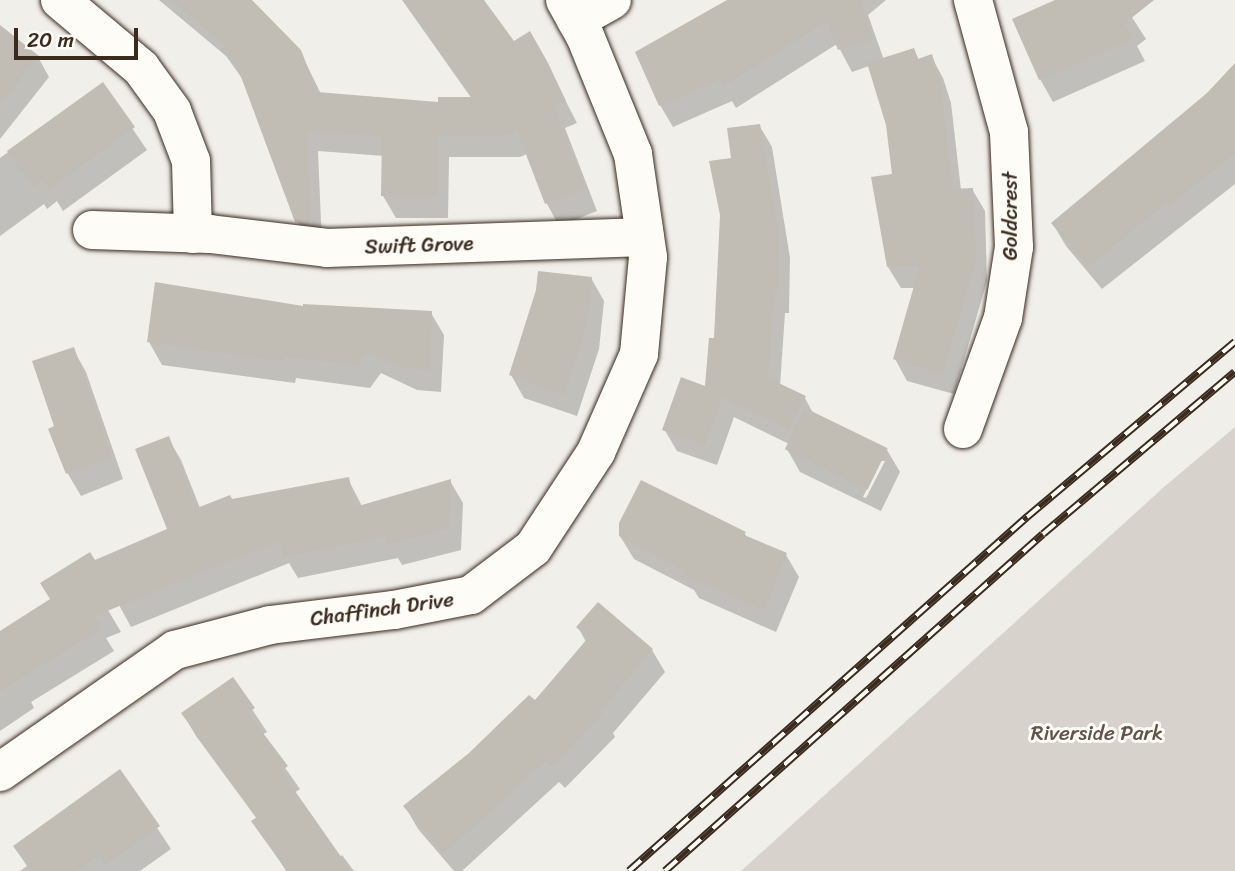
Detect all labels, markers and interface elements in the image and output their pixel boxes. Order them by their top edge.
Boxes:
scale bar [18,14,142,58]
text: 20 m [27,21,74,59]
street label: Goldcrest [997,172,1023,260]
street label: Swift Grove [364,230,474,260]
street label: Chaffinch Drive [309,586,455,632]
park label: Riverside Park [1031,720,1163,746]

